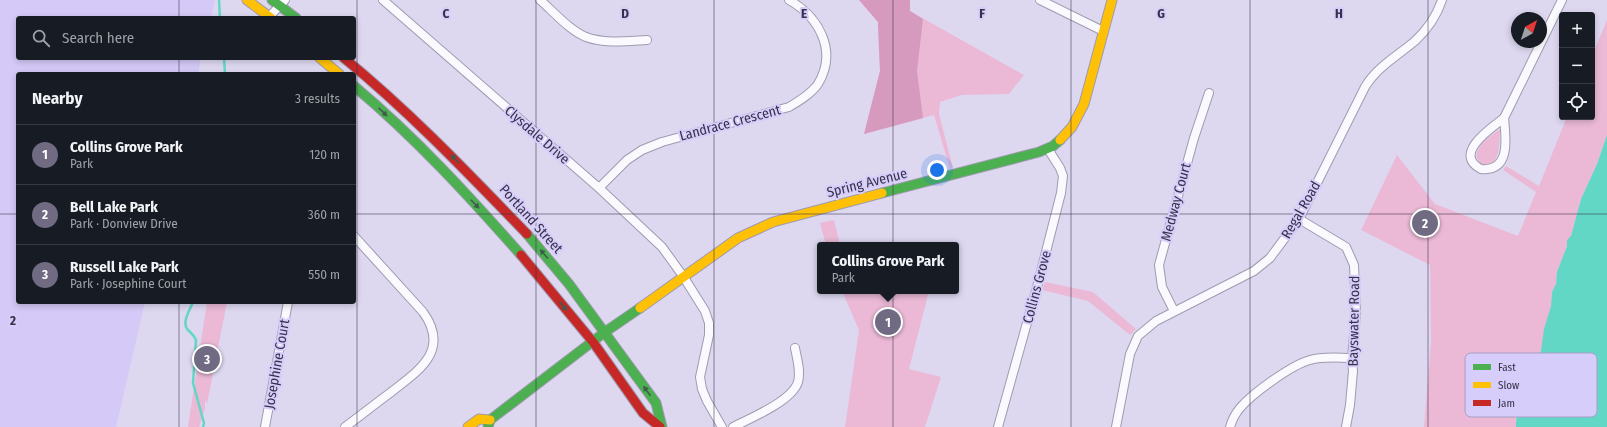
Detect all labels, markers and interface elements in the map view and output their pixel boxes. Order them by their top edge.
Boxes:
text: C [443,6,450,21]
text: D [621,6,629,21]
text: E [801,6,807,21]
text: F [979,6,985,21]
text: G [1157,6,1165,21]
text: H [1335,6,1343,21]
north arrow [1511,12,1547,48]
map controls [1559,12,1595,120]
button: + [1559,12,1595,48]
search box [16,16,356,60]
icon: search [30,27,52,49]
text: Search here [62,29,134,47]
button: − [1559,48,1595,84]
button: locate [1559,84,1595,120]
text: Nearby [32,88,83,109]
text: 3 results [295,91,340,106]
street label: Landrace Crescent [678,101,783,145]
street label: Clysdale Drive [501,102,573,168]
one-way arrow [378,107,388,116]
text: Collins Grove Park [70,138,183,156]
text: 1 [42,147,48,162]
text: 120 m [309,147,340,162]
one-way arrow [450,154,460,164]
text: Park [70,156,93,171]
your location [927,160,947,180]
street label: Medway Court [1157,161,1195,243]
street label: Spring Avenue [825,165,909,201]
street label: Regal Road [1278,178,1324,242]
street label: Portland Street [496,181,567,257]
text: Bell Lake Park [70,198,158,216]
one-way arrow [470,199,480,209]
text: 2 [42,207,48,222]
text: 360 m [308,207,340,222]
pin: 2 [1412,208,1438,238]
text: Park · Donview Drive [70,216,178,231]
popup [817,242,959,294]
one-way arrow [540,249,549,259]
street label: Collins Grove [1019,249,1055,325]
text: Collins Grove Park [832,252,944,270]
text: Russell Lake Park [70,258,179,276]
text: 3 [42,267,48,282]
text: 550 m [308,267,340,282]
text: Park [832,270,855,285]
text: Park · Josephine Court [70,276,186,291]
street label: Bayswater Road [1345,276,1363,366]
one-way arrow [559,300,568,311]
pin: 1 [875,307,901,337]
text: 2 [9,313,16,328]
street label: Josephine Court [261,317,293,410]
pin: 3 [194,344,220,374]
legend [1465,353,1597,417]
text: Fast [1498,361,1516,374]
text: Slow [1498,379,1519,392]
one-way arrow [643,386,651,397]
text: Jam [1498,397,1515,410]

